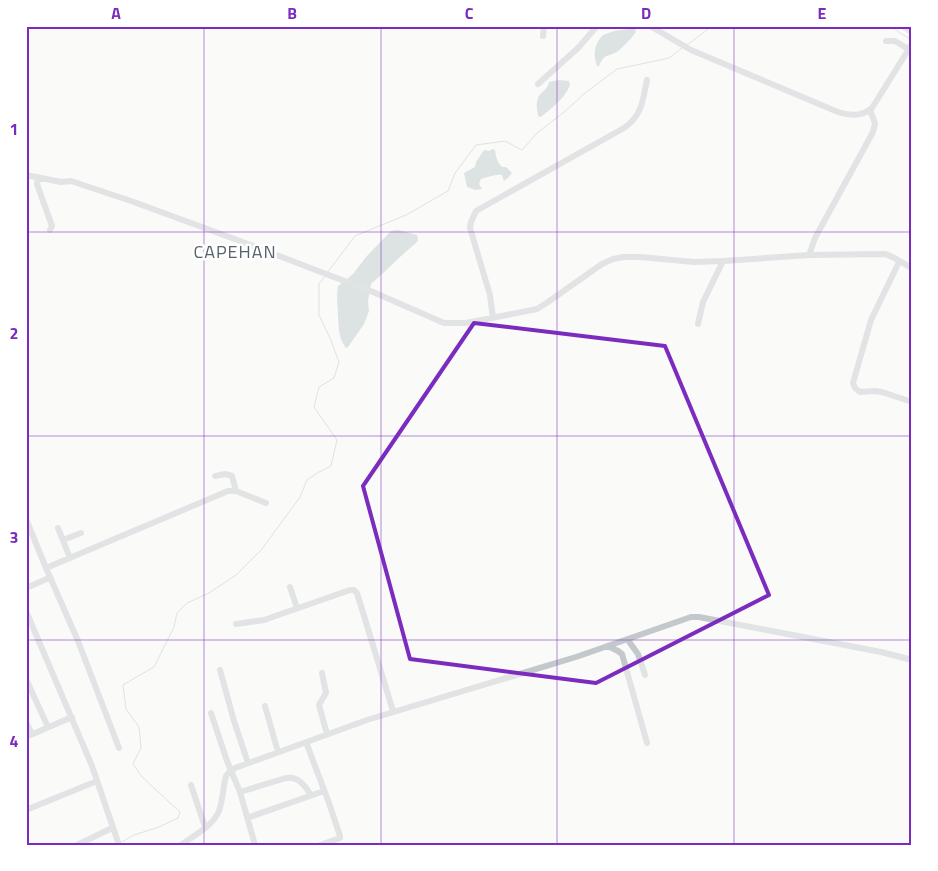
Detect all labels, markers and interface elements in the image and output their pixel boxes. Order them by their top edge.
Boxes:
text: A [111,1,121,25]
text: B [287,1,297,25]
text: C [465,1,474,25]
text: D [641,1,651,25]
text: E [818,1,827,25]
text: 1 [10,117,18,141]
district label: CAPEHAN [193,238,277,265]
text: 2 [10,321,18,345]
text: 3 [10,525,18,549]
text: 4 [10,729,19,753]

